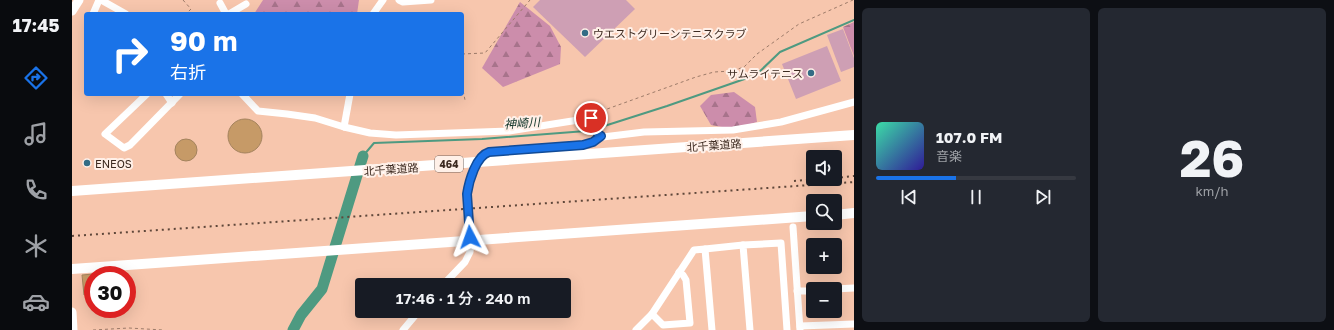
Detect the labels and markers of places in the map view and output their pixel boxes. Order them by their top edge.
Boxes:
place label: ウエストグリーンテニスクラブ [593,27,746,40]
marker: ウエストグリーンテニスクラブ [580,28,590,38]
place label: サムライテニス [727,67,803,80]
marker: サムライテニス [806,68,816,78]
pin [574,101,608,135]
place label: ENEOS [95,157,132,170]
marker: ENEOS [82,158,92,168]

